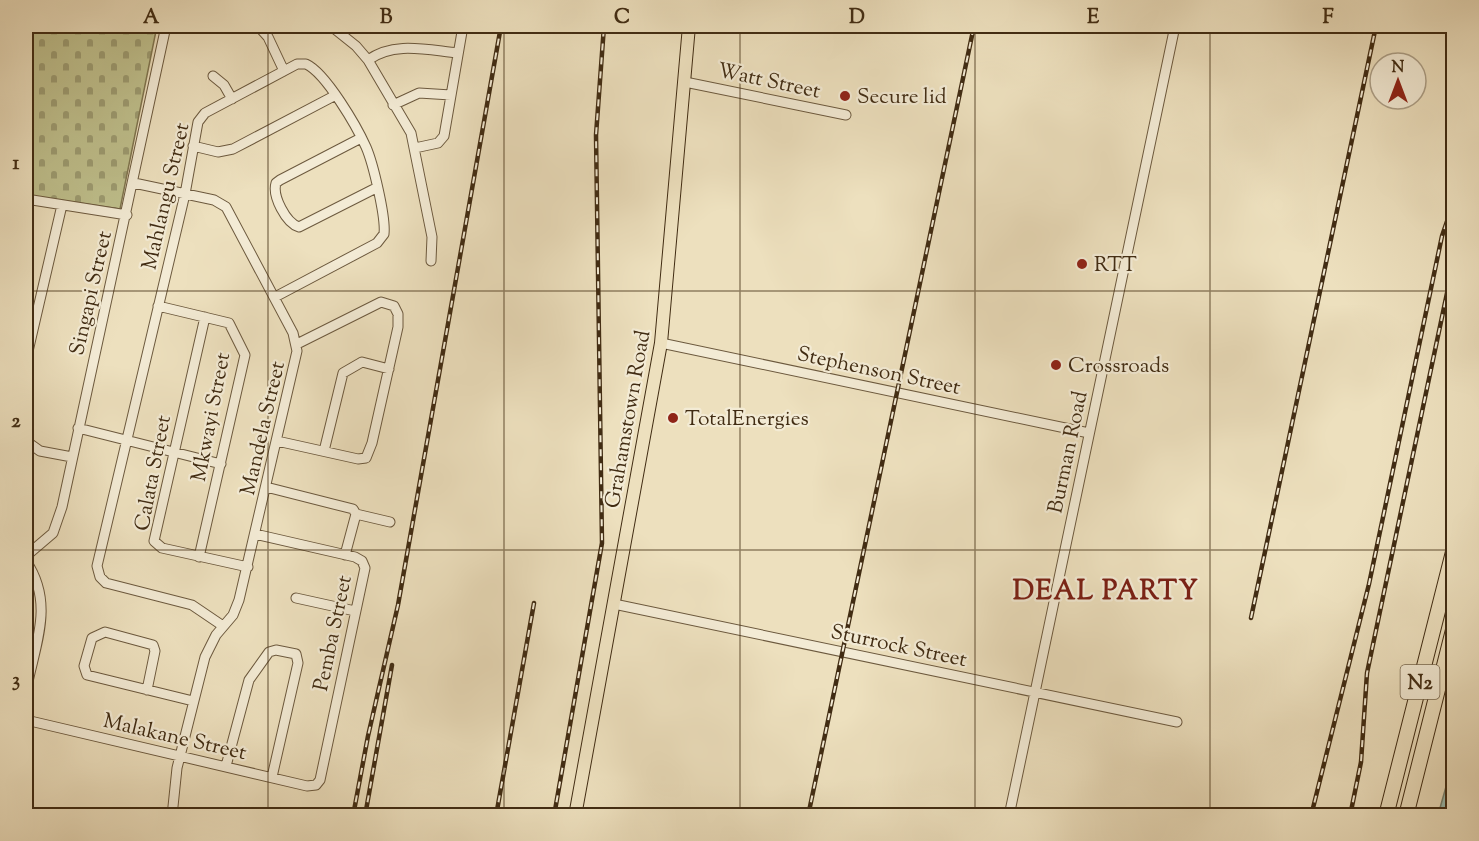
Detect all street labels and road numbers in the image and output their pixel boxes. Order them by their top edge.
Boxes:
street label: Watt Street [714,56,823,108]
street label: Mahlangu Street [135,120,198,273]
street label: Singapi Street [63,228,121,359]
street label: Grahamstown Road [599,328,659,511]
street label: Stephenson Street [794,340,963,404]
street label: Mkwayi Street [185,350,239,485]
street label: Mandela Street [234,358,294,498]
street label: Burman Road [1041,388,1097,516]
street label: Calata Street [128,413,180,534]
street label: Pemba Street [307,573,361,694]
street label: Sturrock Street [828,618,969,676]
road number: N2 [1400,665,1440,699]
street label: Malakane Street [100,707,249,769]

